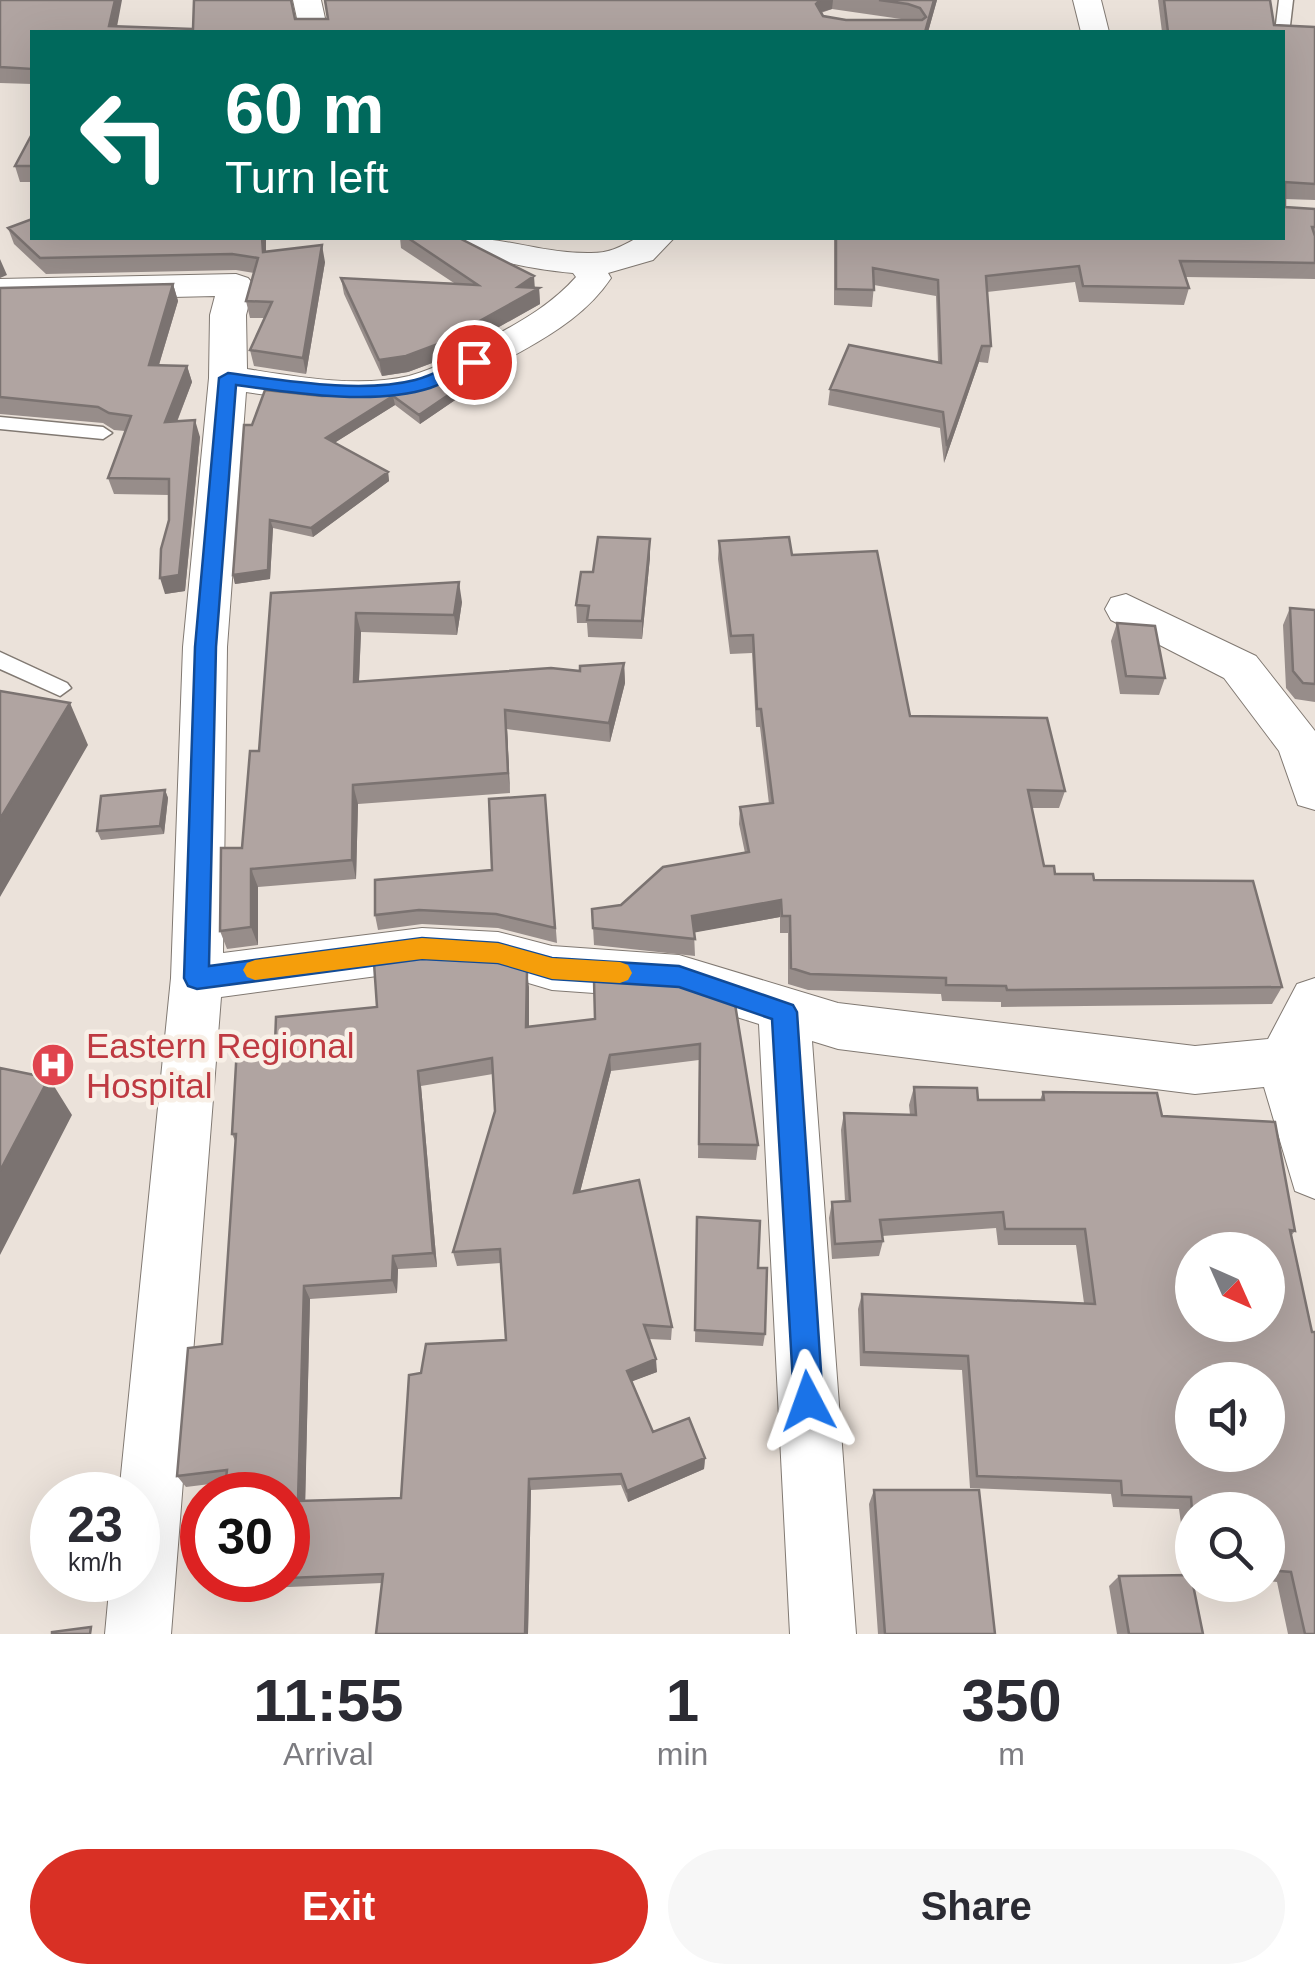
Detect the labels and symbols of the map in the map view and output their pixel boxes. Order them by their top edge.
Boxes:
pin [432,320,517,405]
place label: Eastern Regional Hospital [86,1026,355,1105]
hospital icon: Eastern Regional Hospital [30,1042,76,1088]
north arrow [1175,1232,1285,1342]
position arrow [756,1349,860,1453]
speed limit sign: 30 [180,1472,310,1602]

